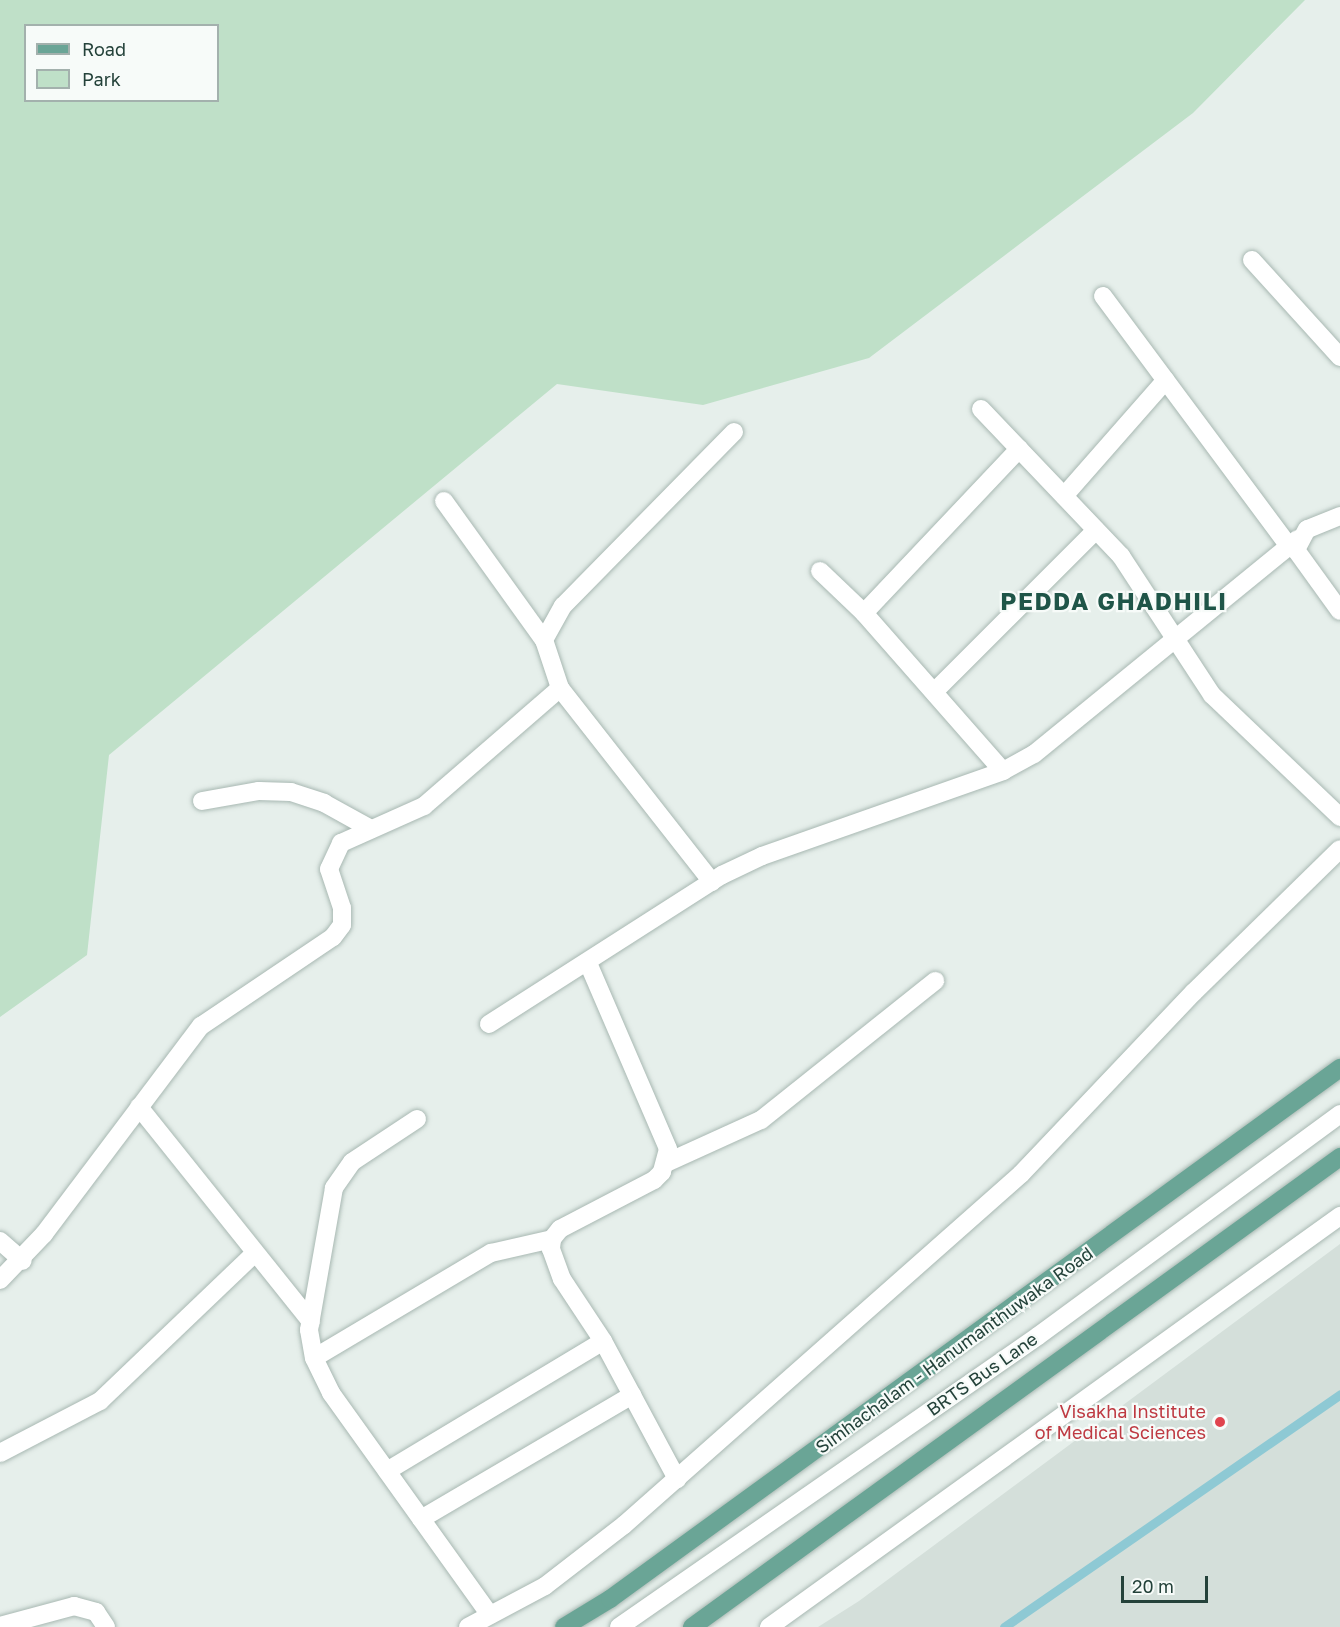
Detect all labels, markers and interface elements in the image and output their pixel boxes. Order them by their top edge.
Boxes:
legend [24,24,219,102]
text: Road [82,38,126,60]
text: Park [82,68,121,90]
district label: PEDDA GHADHILI [1000,587,1228,615]
street label: Simhachalam - Hanumanthuwaka Road [811,1242,1097,1458]
street label: BRTS Bus Lane [922,1328,1042,1420]
place label: Visakha Institute of Medical Sciences [1035,1401,1206,1444]
marker: Visakha Institute of Medical Sciences [1211,1413,1229,1431]
scale bar [1124,1564,1211,1602]
text: 20 m [1132,1575,1174,1597]

